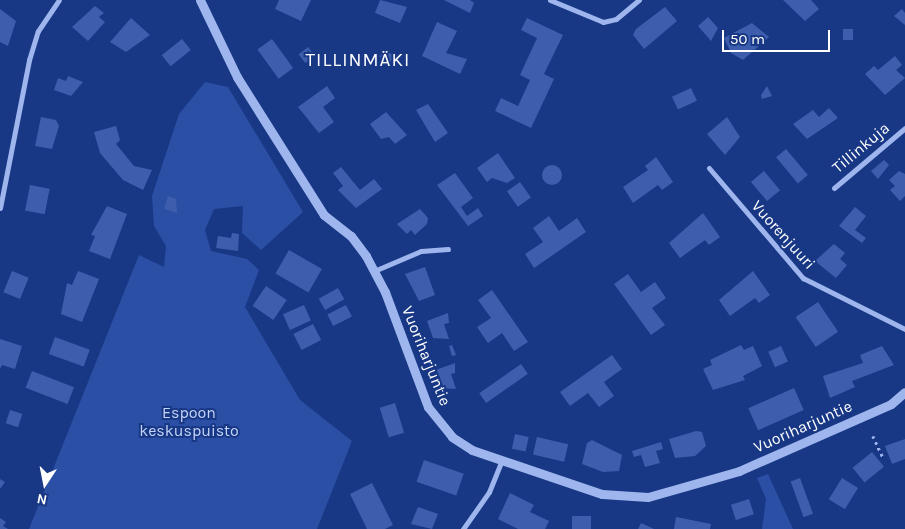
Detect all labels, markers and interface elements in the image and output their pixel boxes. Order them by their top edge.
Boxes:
scale bar [725,20,832,52]
text: 50 m [730,30,765,48]
district label: TILLINMÄKI [304,50,412,72]
street label: Tillinkuja [829,119,893,177]
street label: Vuorenjuuri [747,197,819,273]
street label: Vuoriharjuntie [397,303,455,409]
street label: Vuoriharjuntie [751,397,855,457]
park label: Espoon keskuspuisto [139,403,239,441]
north arrow [20,459,70,509]
text: N [35,490,49,509]

